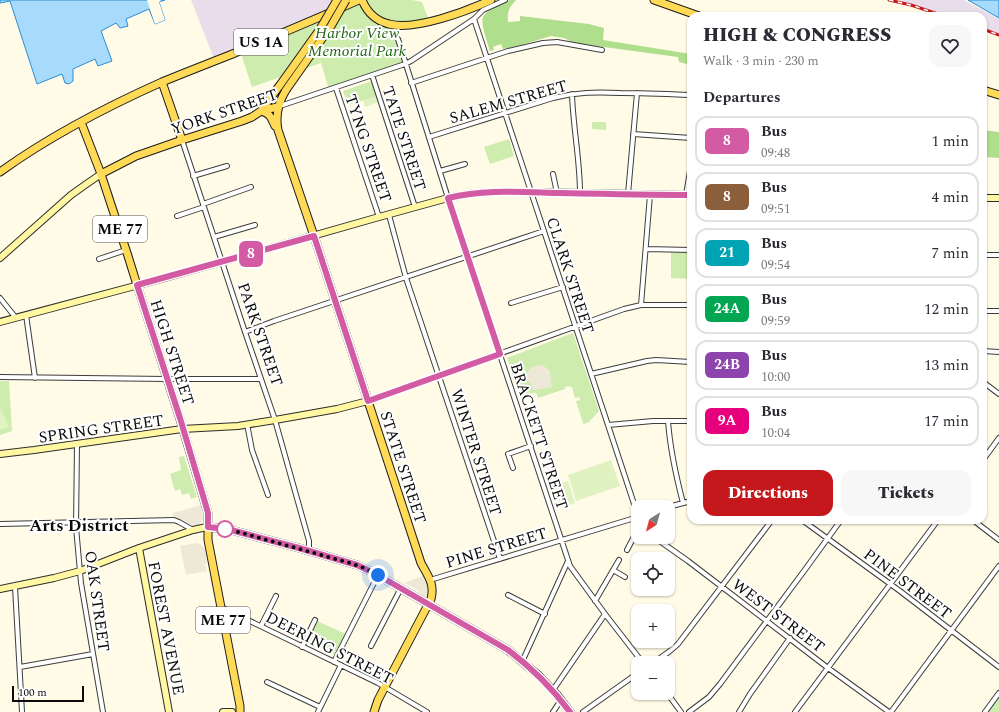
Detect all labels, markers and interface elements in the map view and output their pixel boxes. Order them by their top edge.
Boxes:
park label: Harbor View Memorial Park [308,21,407,63]
text: HIGH & CONGRESS [703,21,891,50]
button: heart [929,25,971,67]
road number: US 1A [234,29,288,55]
text: Walk · 3 min · 230 m [703,51,819,71]
street label: SALEM STREET [447,74,570,130]
street label: YORK STREET [168,82,281,141]
street label: TATE STREET [376,83,432,194]
text: Departures [703,86,781,109]
street label: TYNG STREET [338,91,398,206]
text: Bus [761,120,787,143]
text: 8 [723,130,731,151]
text: 1 min [931,130,969,153]
text: 09:48 [761,143,790,163]
text: Bus [761,176,787,199]
text: 8 [723,186,731,207]
text: 4 min [931,186,969,209]
text: 09:51 [761,199,790,219]
street label: CLARK STREET [540,214,600,337]
road number: ME 77 [93,216,147,242]
text: Bus [761,232,787,255]
line badge: 8 [238,241,264,267]
text: 21 [719,242,735,263]
text: 7 min [931,242,969,265]
text: 8 [247,243,255,264]
text: 09:54 [761,255,790,275]
street label: PARK STREET [231,279,289,390]
text: Bus [761,288,787,311]
street label: HIGH STREET [144,296,201,409]
text: 24A [714,298,740,319]
text: 12 min [924,298,969,321]
text: 09:59 [761,311,790,331]
text: Bus [761,344,787,367]
text: 24B [714,354,740,375]
text: 13 min [924,354,969,377]
street label: BRACKETT STREET [504,360,574,513]
text: 10:00 [761,367,790,387]
street label: WINTER STREET [444,386,508,519]
text: Bus [761,400,787,423]
street label: SPRING STREET [37,408,165,450]
street label: STATE STREET [374,408,433,527]
text: 9A [718,410,736,431]
text: 17 min [924,410,969,433]
text: 10:04 [761,423,790,443]
button: Directions [703,470,833,516]
button: Tickets [841,470,971,516]
north arrow [631,500,675,544]
map controls [631,500,675,700]
district label: Arts District [29,513,129,539]
unlabelled marker [216,520,234,538]
street label: PINE STREET [443,521,550,575]
street label: PINE STREET [858,543,957,625]
street label: OAK STREET [78,549,116,653]
button: locate [631,552,675,596]
street label: FOREST AVENUE [141,559,191,697]
your location [368,565,388,585]
street label: WEST STREET [727,573,830,659]
button: + [631,604,675,648]
street label: DEERING STREET [261,605,398,691]
road number: ME 77 [196,607,250,633]
button: − [631,656,675,700]
scale bar [12,684,84,703]
text: 100 m [18,684,47,701]

